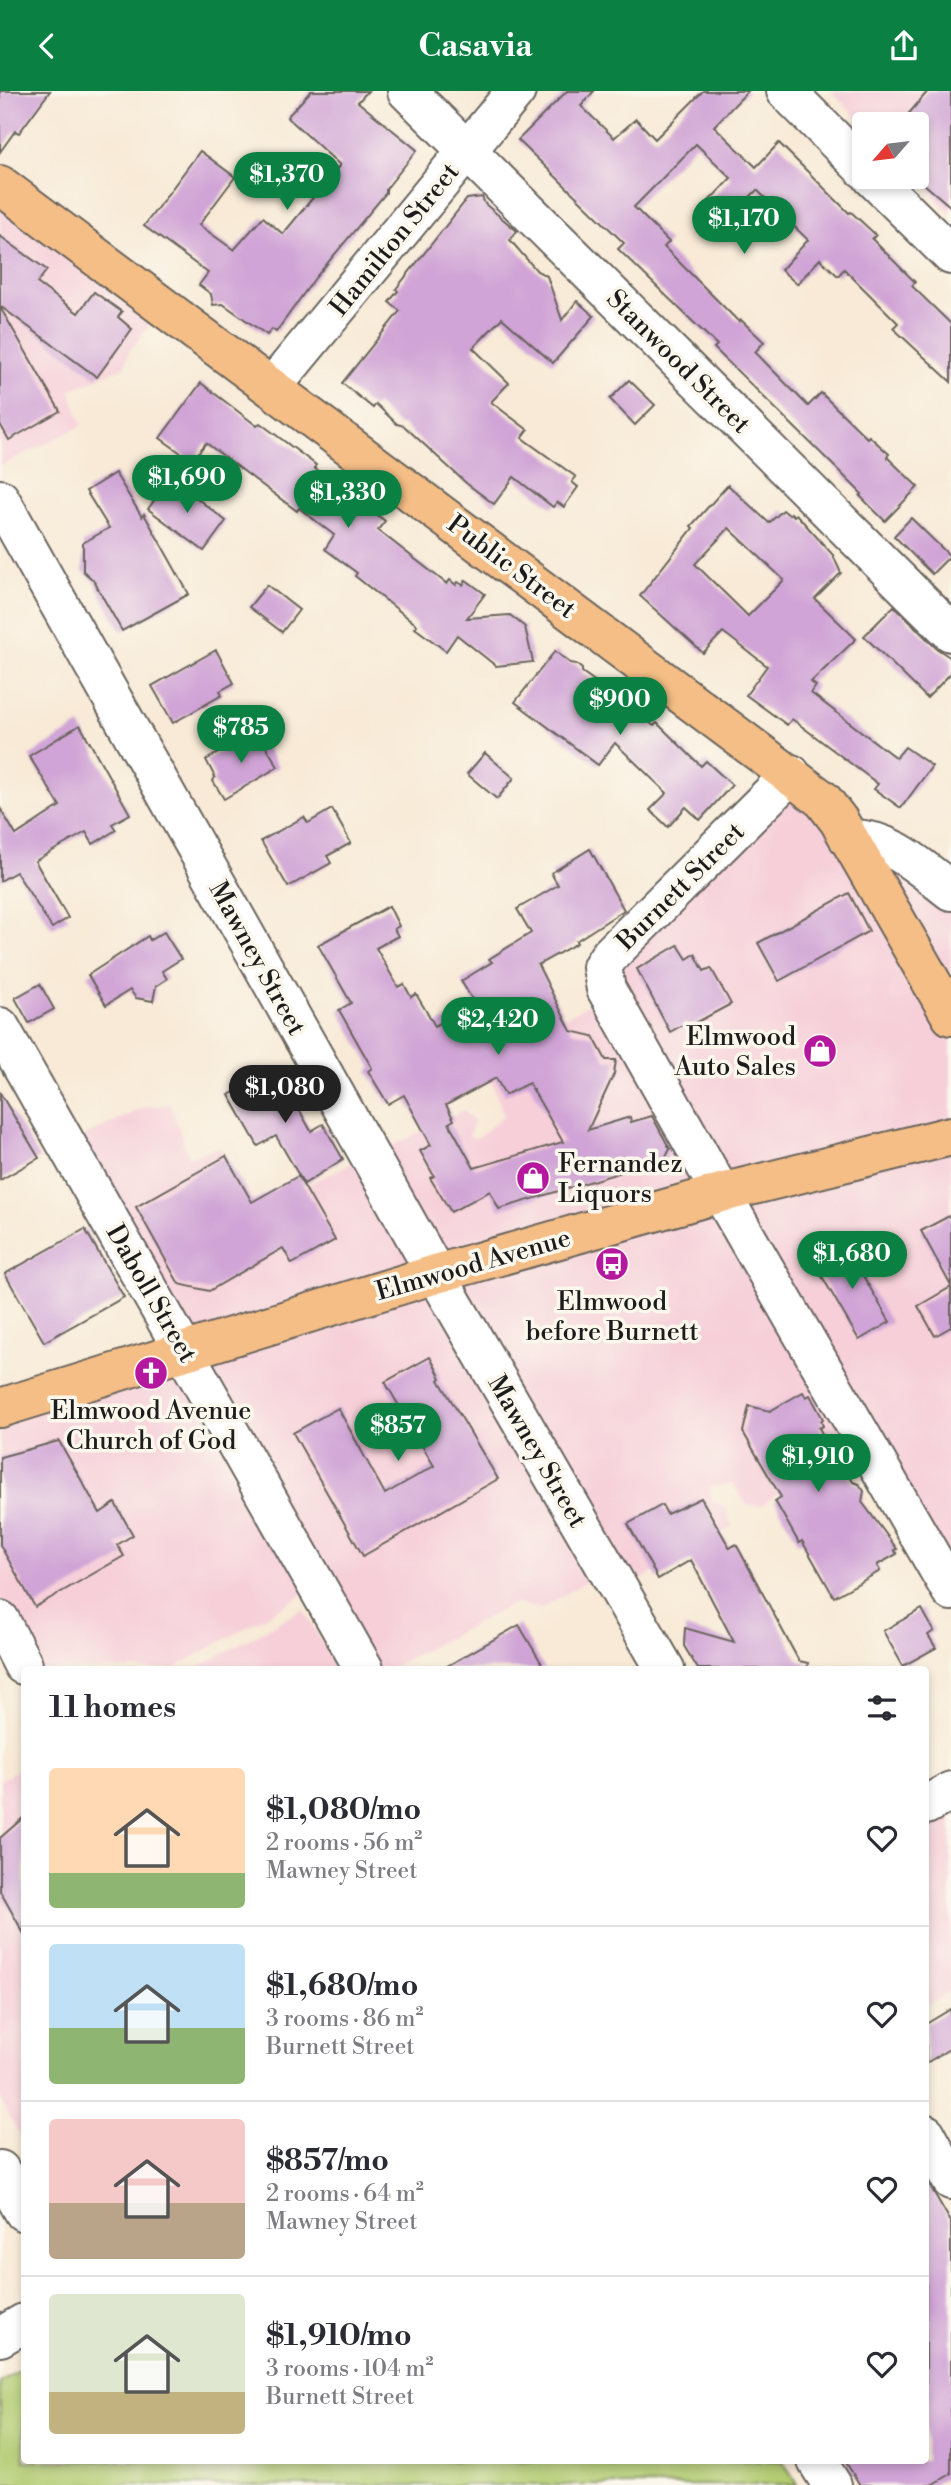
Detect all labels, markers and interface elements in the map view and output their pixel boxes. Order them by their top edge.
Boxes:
text: Casavia [418,26,533,66]
icon: back [28,27,66,65]
icon: share [885,27,923,65]
north arrow [852,112,929,189]
map controls [852,112,929,189]
pin: $1,370 [230,152,344,212]
street label: Hamilton Street [323,157,466,323]
text: $1,370 [250,161,324,189]
pin: $1,170 [687,197,801,256]
text: $1,170 [708,205,780,233]
street label: Stanwood Street [600,283,757,440]
pin: $1,690 [130,455,244,515]
text: $1,690 [148,464,226,492]
pin: $1,330 [291,471,405,530]
text: $1,330 [310,479,386,507]
street label: Public Street [441,508,582,626]
pin: $900 [579,677,661,737]
text: $900 [589,686,651,714]
pin: $785 [200,705,282,765]
text: $785 [213,714,269,742]
street label: Burnett Street [609,816,751,958]
street label: Mawney Street [202,876,313,1041]
pin: $2,420 [441,997,555,1057]
text: $2,420 [457,1006,539,1034]
place label: Elmwood Auto Sales [673,1021,796,1083]
shop icon: Elmwood Auto Sales [801,1032,839,1070]
pin: $1,080 [228,1065,342,1125]
text: $1,080 [245,1074,325,1102]
place label: Fernandez Liquors [558,1148,683,1210]
shop icon: Fernandez Liquors [514,1159,552,1197]
street label: Daboll Street [99,1219,204,1368]
street label: Elmwood Avenue [372,1222,574,1308]
pin: $1,680 [795,1231,909,1291]
text: $1,680 [813,1240,891,1268]
bus stop icon: Elmwood before Burnett [593,1245,631,1283]
place label: Elmwood before Burnett [526,1286,698,1348]
church icon: Elmwood Avenue Church of God [132,1354,170,1392]
street label: Mawney Street [481,1369,594,1534]
place label: Elmwood Avenue Church of God [50,1395,252,1457]
pin: $857 [357,1403,439,1463]
text: $857 [370,1412,426,1440]
pin: $1,910 [761,1435,875,1494]
text: $1,910 [782,1443,854,1471]
text: 11 homes [49,1689,176,1727]
icon: filters [863,1689,901,1727]
text: $1,080/mo [266,1791,421,1829]
icon: home [105,1796,189,1880]
icon: heart [863,1819,901,1857]
text: 2 rooms · 56 m² [266,1829,422,1857]
text: Mawney Street [266,1857,417,1885]
text: $1,680/mo [266,1967,418,2005]
icon: home [105,1972,189,2056]
icon: heart [863,1995,901,2033]
text: 3 rooms · 86 m² [266,2005,423,2033]
text: Burnett Street [266,2033,414,2061]
text: $857/mo [266,2142,389,2180]
icon: home [105,2147,189,2231]
icon: heart [863,2170,901,2208]
text: 2 rooms · 64 m² [266,2180,424,2208]
text: Mawney Street [266,2208,417,2236]
text: $1,910/mo [266,2317,412,2355]
icon: home [105,2322,189,2406]
icon: heart [863,2345,901,2383]
text: 3 rooms · 104 m² [266,2355,434,2383]
text: Burnett Street [266,2383,414,2411]

